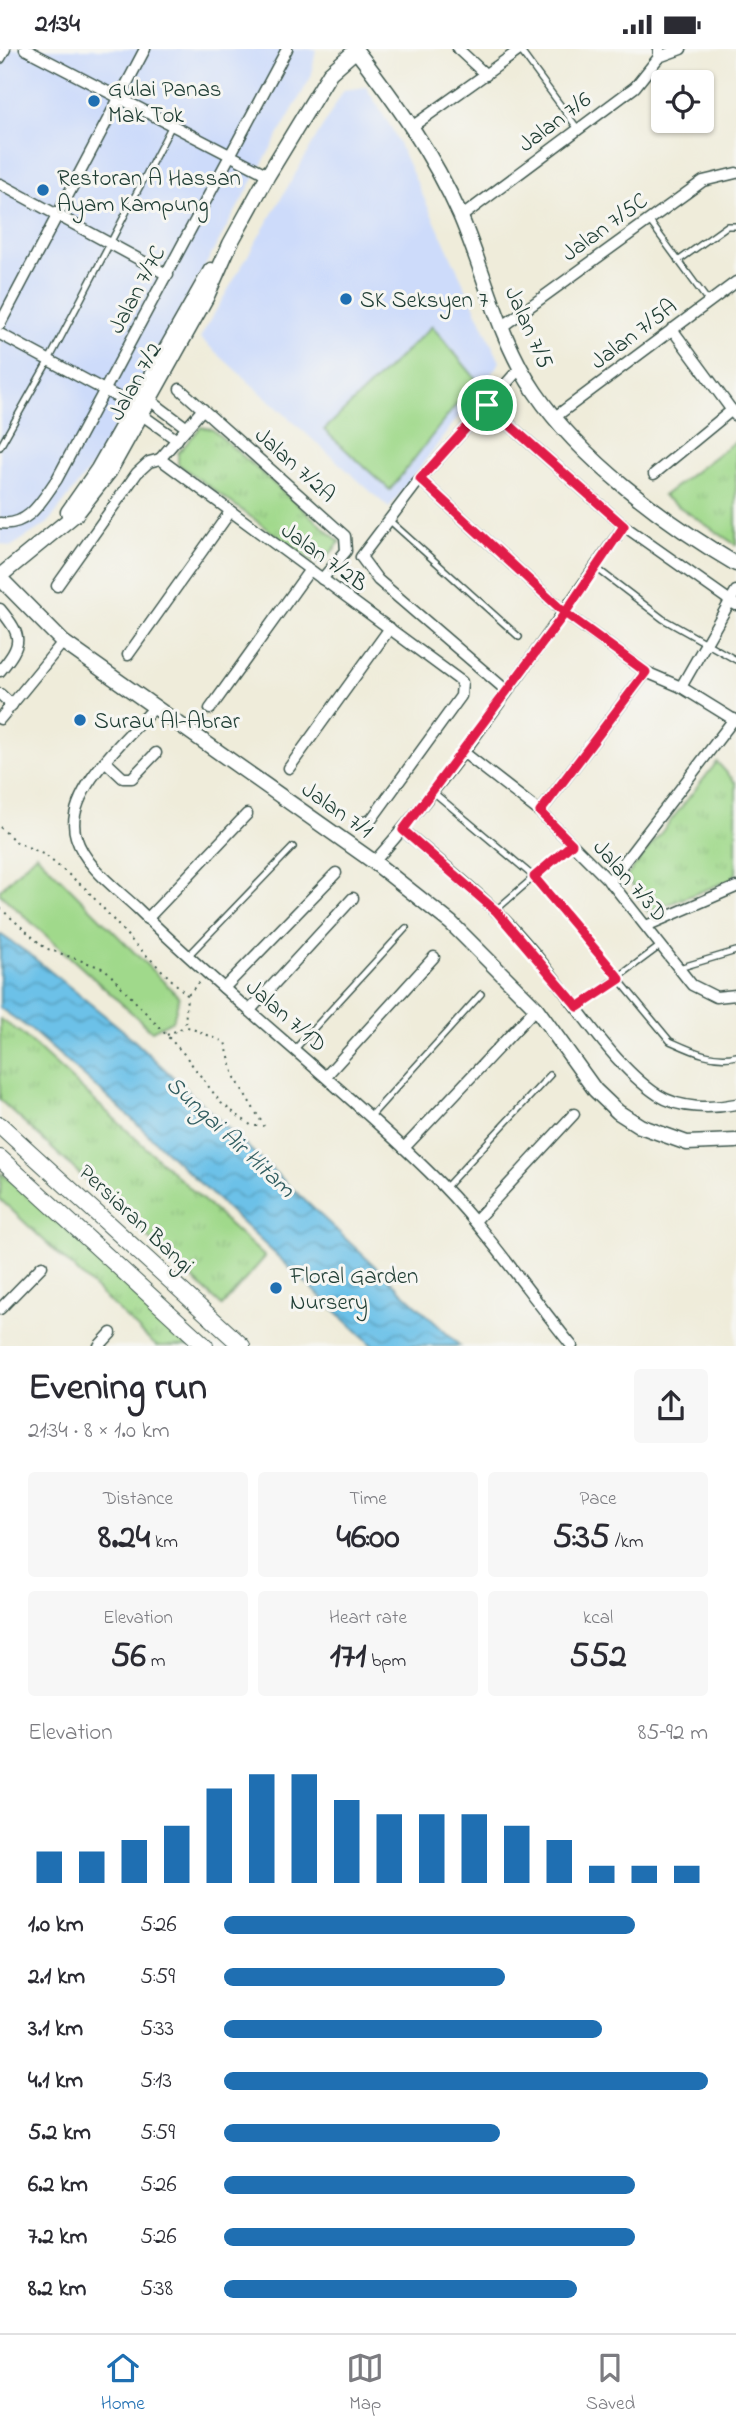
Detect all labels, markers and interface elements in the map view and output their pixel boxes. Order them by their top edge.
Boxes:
text: 21:34 [35,6,80,44]
map controls [651,70,714,133]
button: locate [651,70,714,133]
place label: Gulai Panas Mak Tok [108,74,222,133]
street label: Jalan 7/6 [512,85,599,161]
marker: Gulai Panas Mak Tok [86,93,102,109]
place label: Restoran A Hassan Ayam Kampung [57,163,241,224]
marker: Restoran A Hassan Ayam Kampung [35,182,51,198]
street label: Jalan 7/5C [556,185,655,271]
street label: Jalan 7/7C [101,240,175,340]
street label: Jalan 7/5 [495,282,560,374]
place label: SK Seksyen 7 [360,285,489,320]
marker: SK Seksyen 7 [338,291,354,307]
street label: Jalan 7/5A [584,291,685,379]
street label: Jalan 7/2 [101,337,171,427]
pin [457,375,517,435]
icon: arrive [468,386,506,424]
street label: Jalan 7/2A [246,420,342,511]
street label: Jalan 7/2B [273,515,374,601]
place label: Surau Al-Abrar [94,706,241,739]
marker: Surau Al-Abrar [72,712,88,728]
street label: Jalan 7/1 [294,774,379,848]
street label: Jalan 7/3D [584,833,674,930]
street label: Jalan 7/1D [238,972,333,1061]
water label: Sungai Air Hitam [157,1069,302,1207]
street label: Persiaran Bangi [69,1157,201,1283]
place label: Floral Garden Nursery [289,1261,418,1322]
marker: Floral Garden Nursery [268,1280,284,1296]
text: Evening run [28,1361,207,1417]
button: share [634,1369,708,1443]
text: 21:34 · 8 × 1.0 km [28,1415,170,1448]
text: Distance [103,1486,173,1513]
text: Time [349,1486,387,1513]
text: Pace [579,1486,617,1513]
text: 8.24 [98,1513,150,1564]
text: 46:00 [336,1513,400,1564]
text: 5:35 [552,1513,610,1564]
text: km [150,1529,178,1556]
text: /km [610,1529,644,1556]
text: Elevation [103,1605,173,1632]
text: Heart rate [329,1605,407,1632]
text: kcal [583,1605,613,1632]
text: 56 [111,1632,146,1683]
text: 171 [330,1632,366,1683]
text: 552 [569,1632,627,1683]
text: m [146,1648,165,1675]
text: bpm [366,1648,406,1675]
text: Elevation [28,1717,113,1750]
text: 85–92 m [638,1717,708,1750]
text: 1.0 km [28,1909,84,1942]
text: 5:26 [140,1909,177,1942]
text: 2.1 km [28,1961,85,1994]
text: 5:59 [140,1961,175,1994]
text: 3.1 km [28,2013,83,2046]
text: 5:33 [140,2013,174,2046]
text: 4.1 km [28,2065,83,2098]
text: 5:13 [140,2065,172,2098]
text: 5.2 km [28,2117,91,2150]
text: 5:59 [140,2117,175,2150]
text: 6.2 km [28,2169,88,2202]
text: 5:26 [140,2169,177,2202]
text: 7.2 km [28,2221,87,2254]
text: 5:26 [140,2221,177,2254]
text: 8.2 km [28,2273,86,2306]
text: 5:38 [140,2273,173,2306]
tab: Home [101,2349,145,2418]
tab: Map [346,2349,384,2418]
tab: Saved [586,2349,635,2418]

